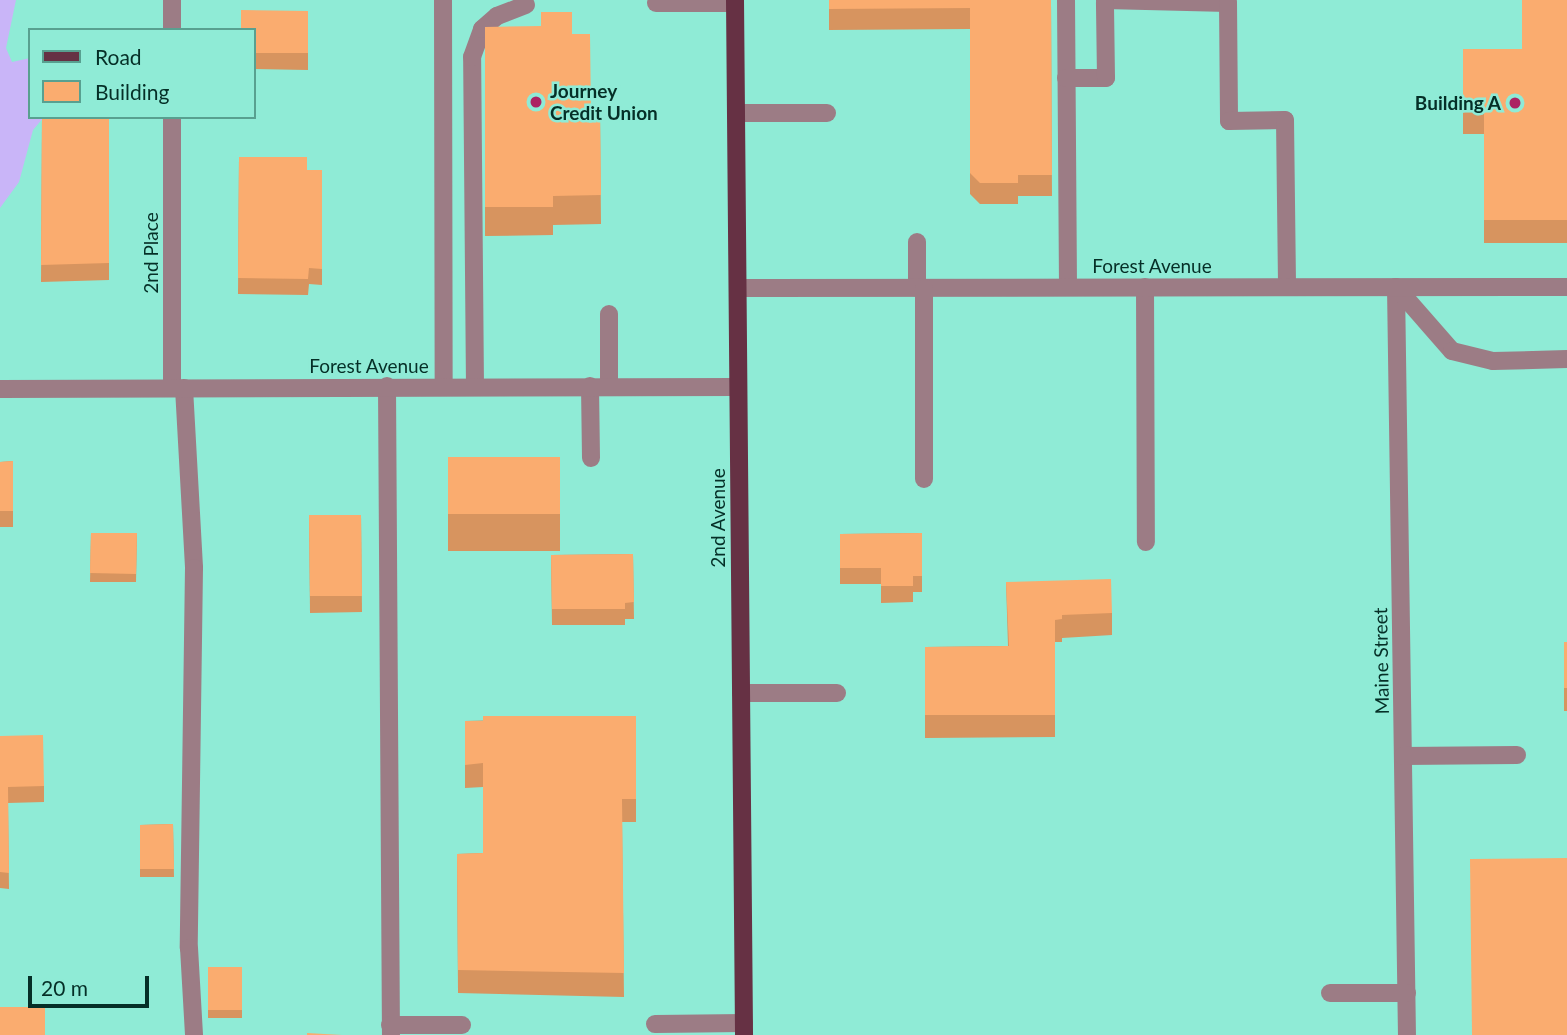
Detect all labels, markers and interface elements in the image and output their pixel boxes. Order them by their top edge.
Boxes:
legend [28,28,256,119]
text: Road [95,44,142,69]
text: Building [95,79,170,104]
place label: Journey Credit Union [550,80,658,124]
place label: Building A [1414,92,1501,114]
marker: Journey Credit Union [528,94,544,110]
marker: Building A [1507,95,1523,111]
street label: 2nd Place [140,212,162,294]
street label: Forest Avenue [1092,255,1212,277]
street label: Forest Avenue [309,355,429,377]
street label: 2nd Avenue [707,468,729,568]
street label: Maine Street [1369,607,1393,715]
scale bar [32,962,152,1006]
text: 20 m [41,975,88,1000]

